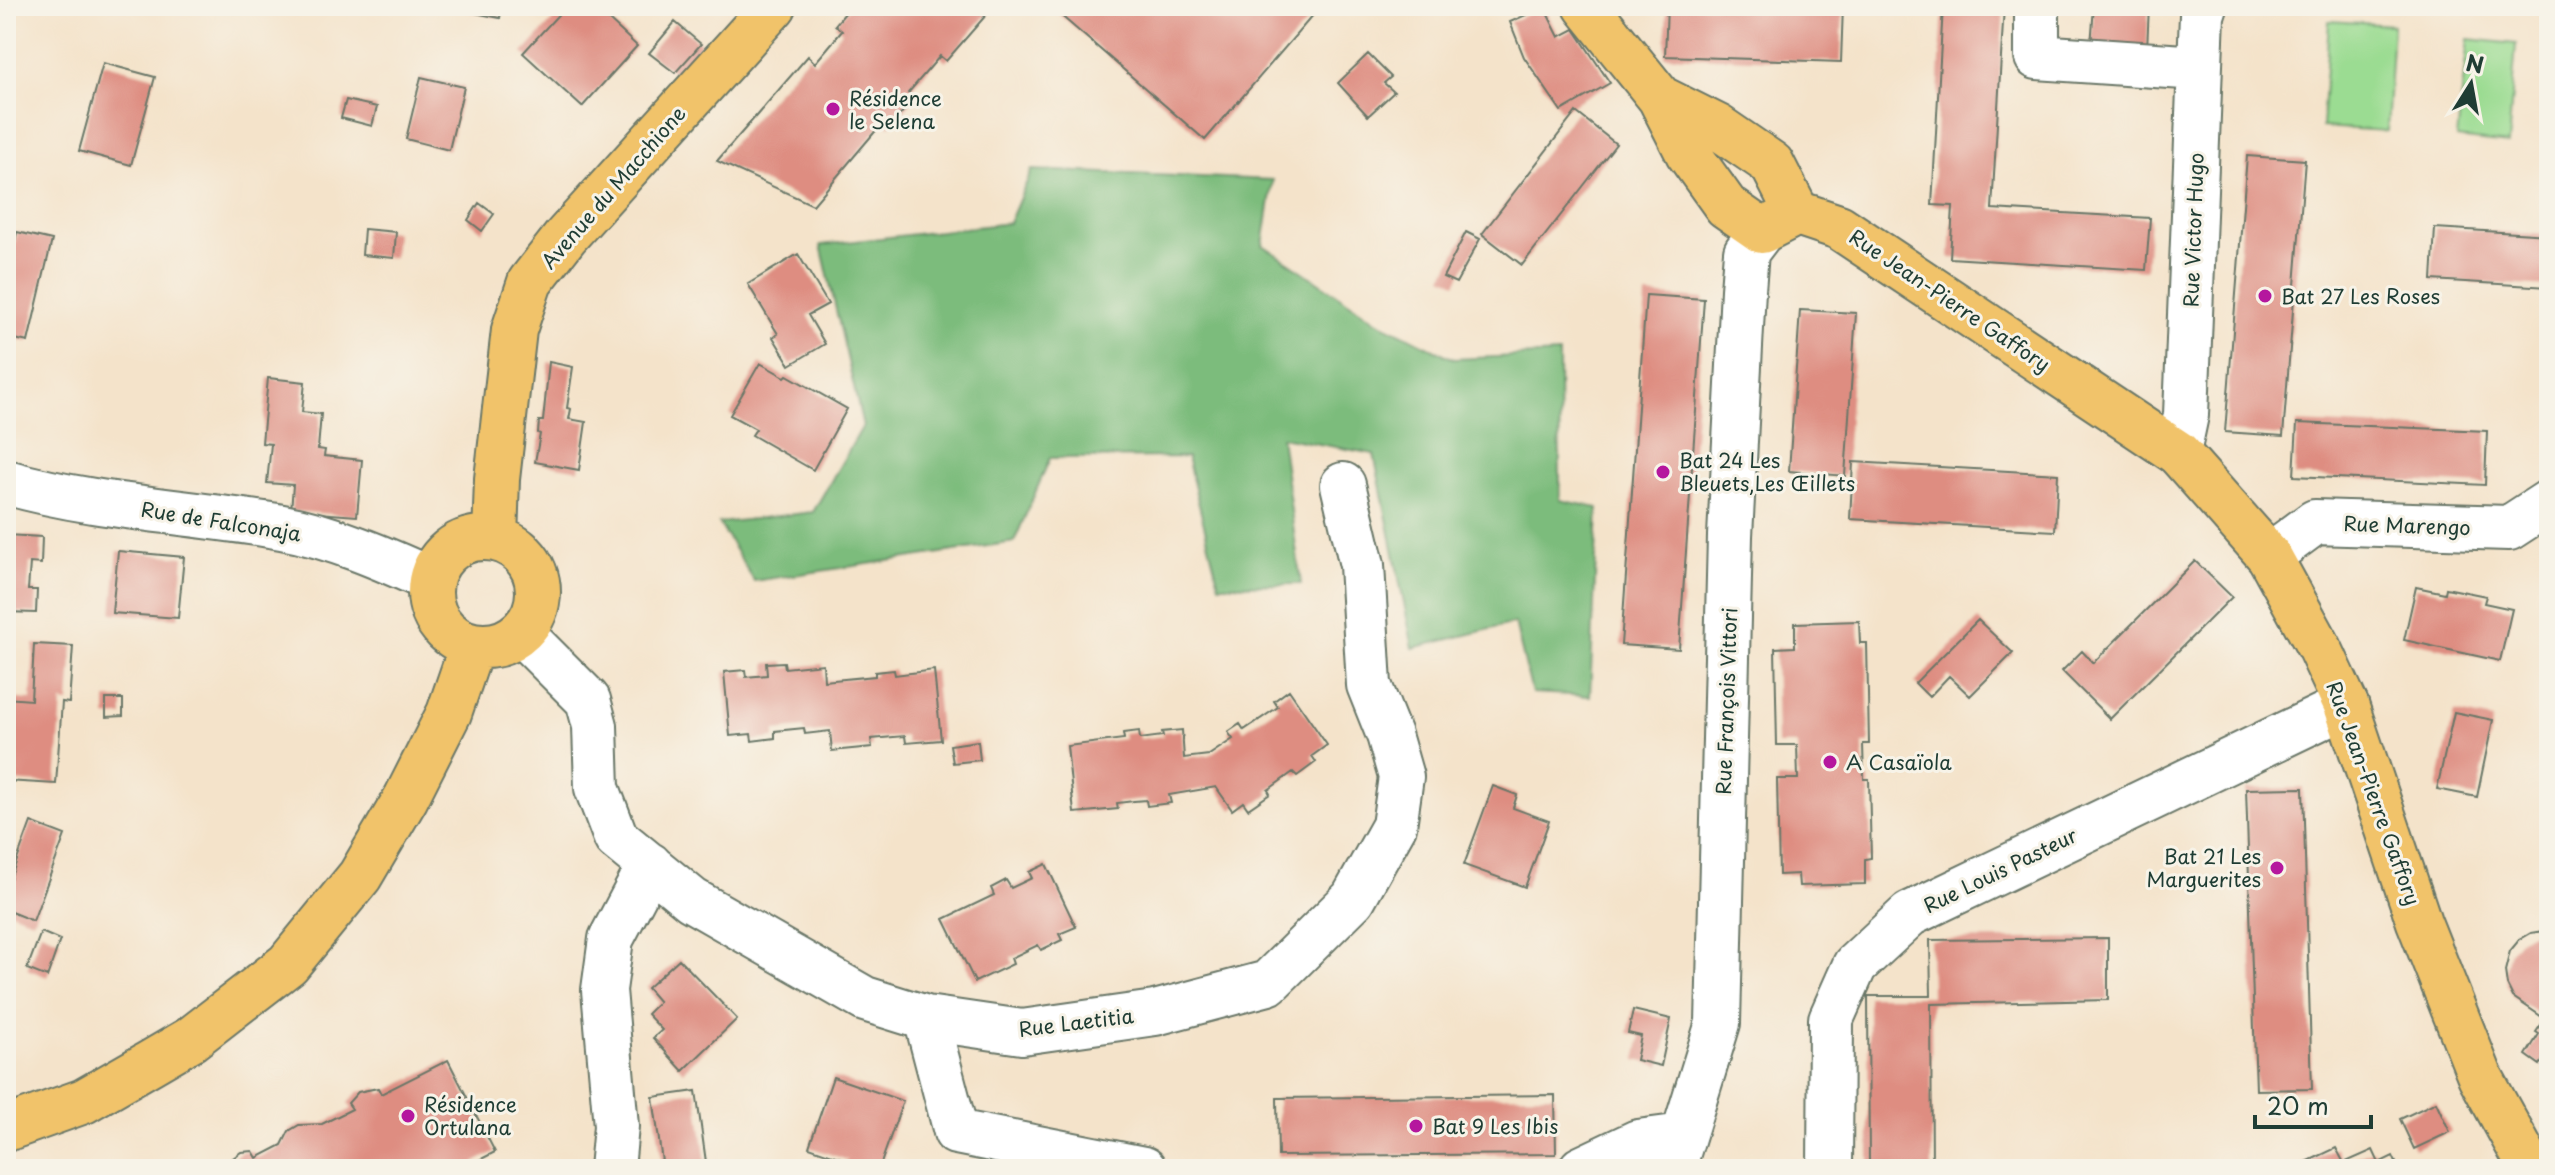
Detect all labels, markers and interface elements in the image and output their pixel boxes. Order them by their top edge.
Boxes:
north arrow [2431,44,2511,124]
text: N [2463,45,2487,81]
place label: Résidence le Selena [849,83,942,136]
street label: Avenue du Macchione [534,99,692,275]
marker: Résidence le Selena [824,100,842,118]
street label: Rue Victor Hugo [2175,152,2211,308]
street label: Rue Jean-Pierre Gaffory [1844,221,2056,379]
place label: Bat 27 Les Roses [2281,281,2440,311]
marker: Bat 27 Les Roses [2256,287,2274,305]
place label: Bat 24 Les Bleuets,Les Œillets [1679,445,1855,498]
marker: Bat 24 Les Bleuets,Les Œillets [1654,463,1672,481]
street label: Rue de Falconaja [139,494,304,549]
street label: Rue Marengo [2343,508,2471,542]
street label: Rue François Vittori [1708,607,1744,795]
street label: Rue Jean-Pierre Gaffory [2319,677,2429,909]
place label: A Casaïola [1846,747,1952,777]
marker: A Casaïola [1821,753,1839,771]
street label: Rue Louis Pasteur [1918,820,2082,920]
place label: Bat 21 Les Marguerites [2147,841,2261,894]
marker: Bat 21 Les Marguerites [2268,859,2286,877]
street label: Rue Laetitia [1017,1000,1136,1044]
scale bar [2255,1079,2371,1129]
text: 20 m [2267,1087,2329,1123]
place label: Résidence Ortulana [424,1089,517,1142]
marker: Résidence Ortulana [399,1107,417,1125]
place label: Bat 9 Les Ibis [1432,1111,1558,1141]
marker: Bat 9 Les Ibis [1407,1117,1425,1135]

